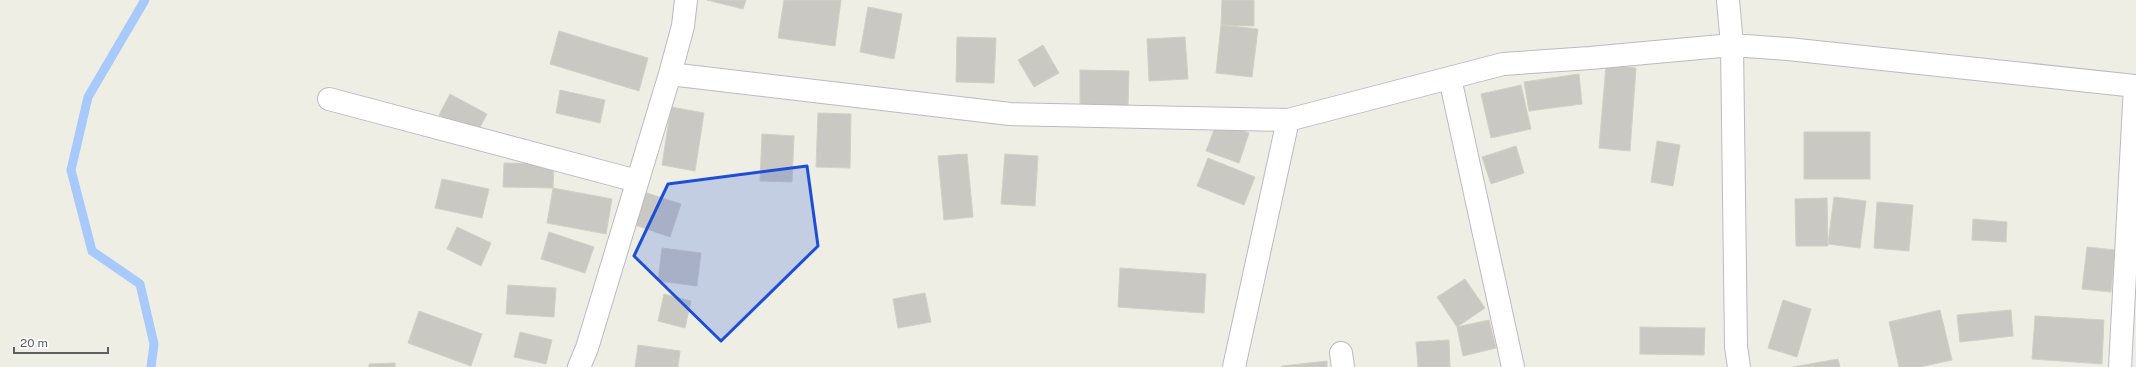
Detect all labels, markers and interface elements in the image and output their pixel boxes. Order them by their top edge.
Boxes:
scale bar [14,329,108,355]
text: 20 m [20,336,48,350]

